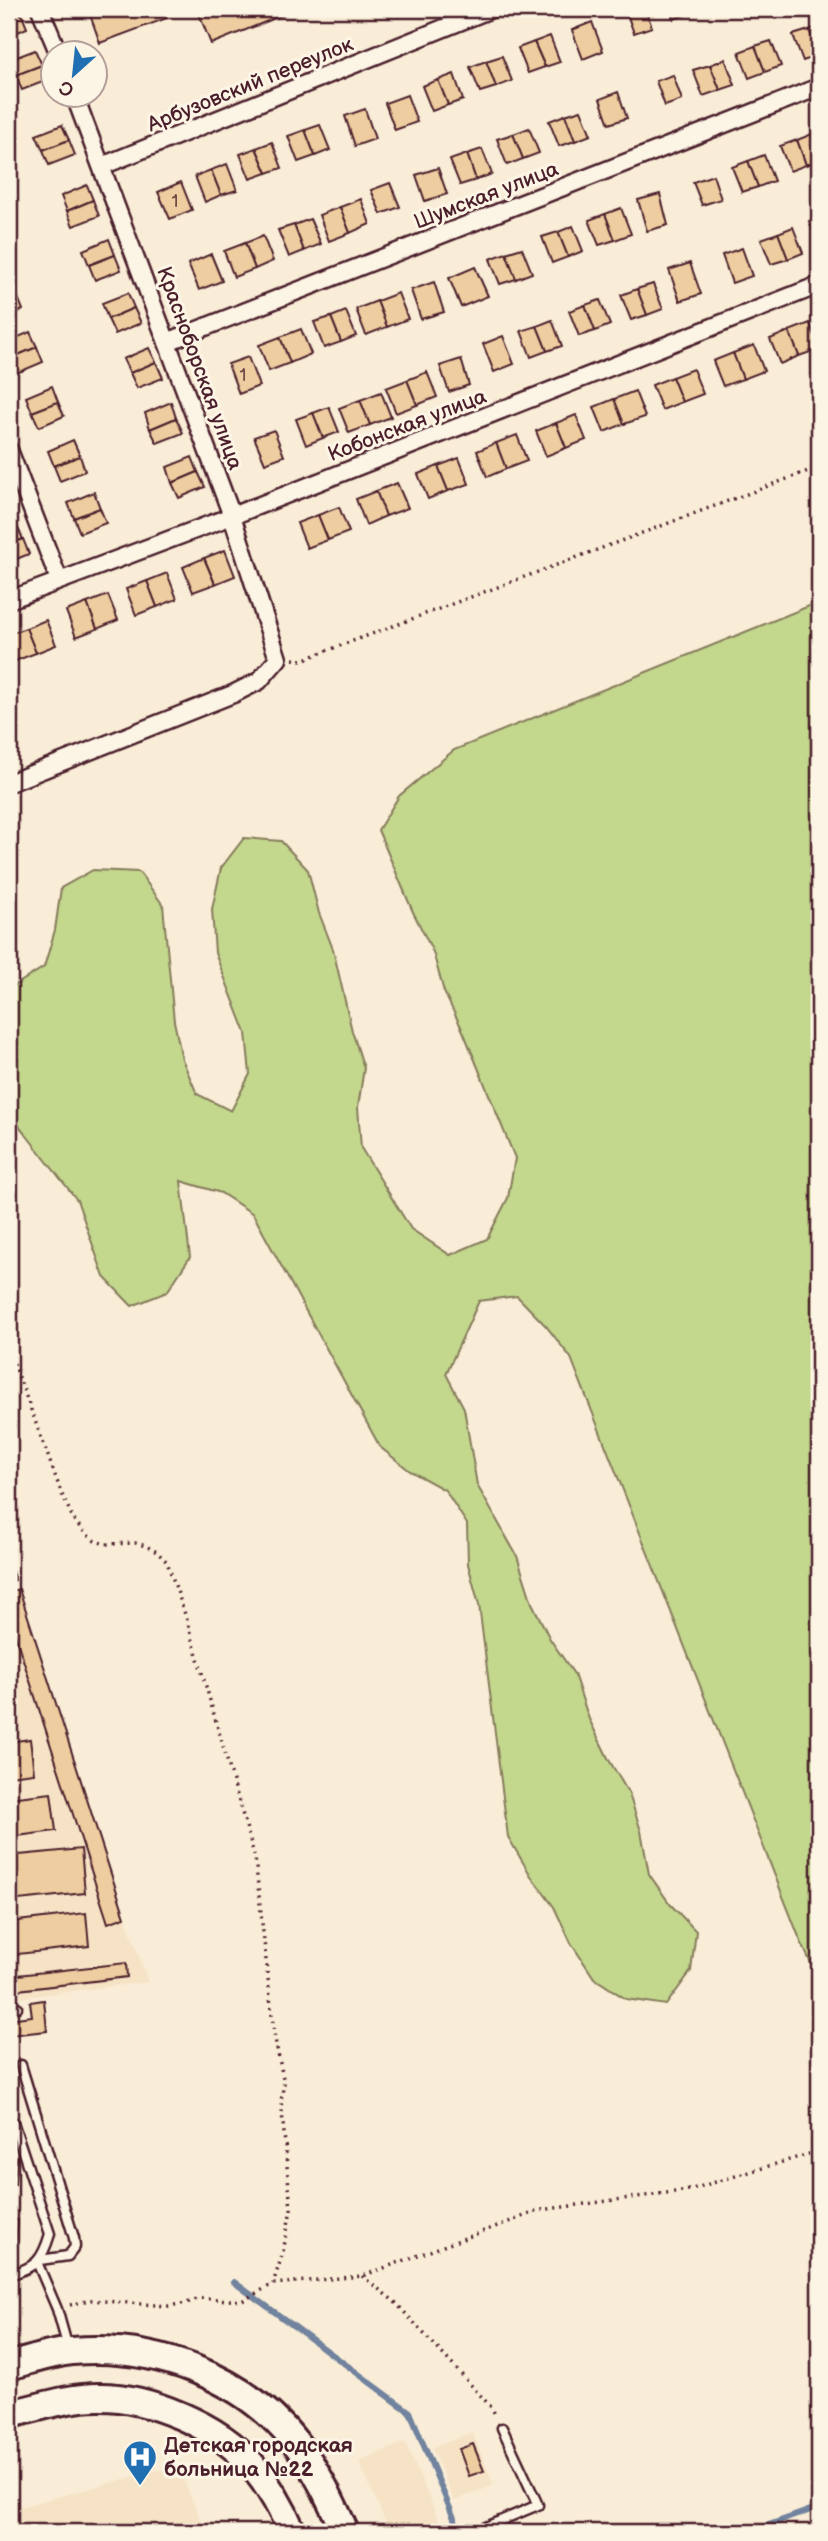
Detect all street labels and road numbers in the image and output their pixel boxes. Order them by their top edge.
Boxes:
street label: Арбузовский переулок [143,32,357,138]
street label: Шумская улица [410,156,563,235]
street label: Красноборская улица [151,263,248,474]
street label: Кобонская улица [324,384,491,467]

